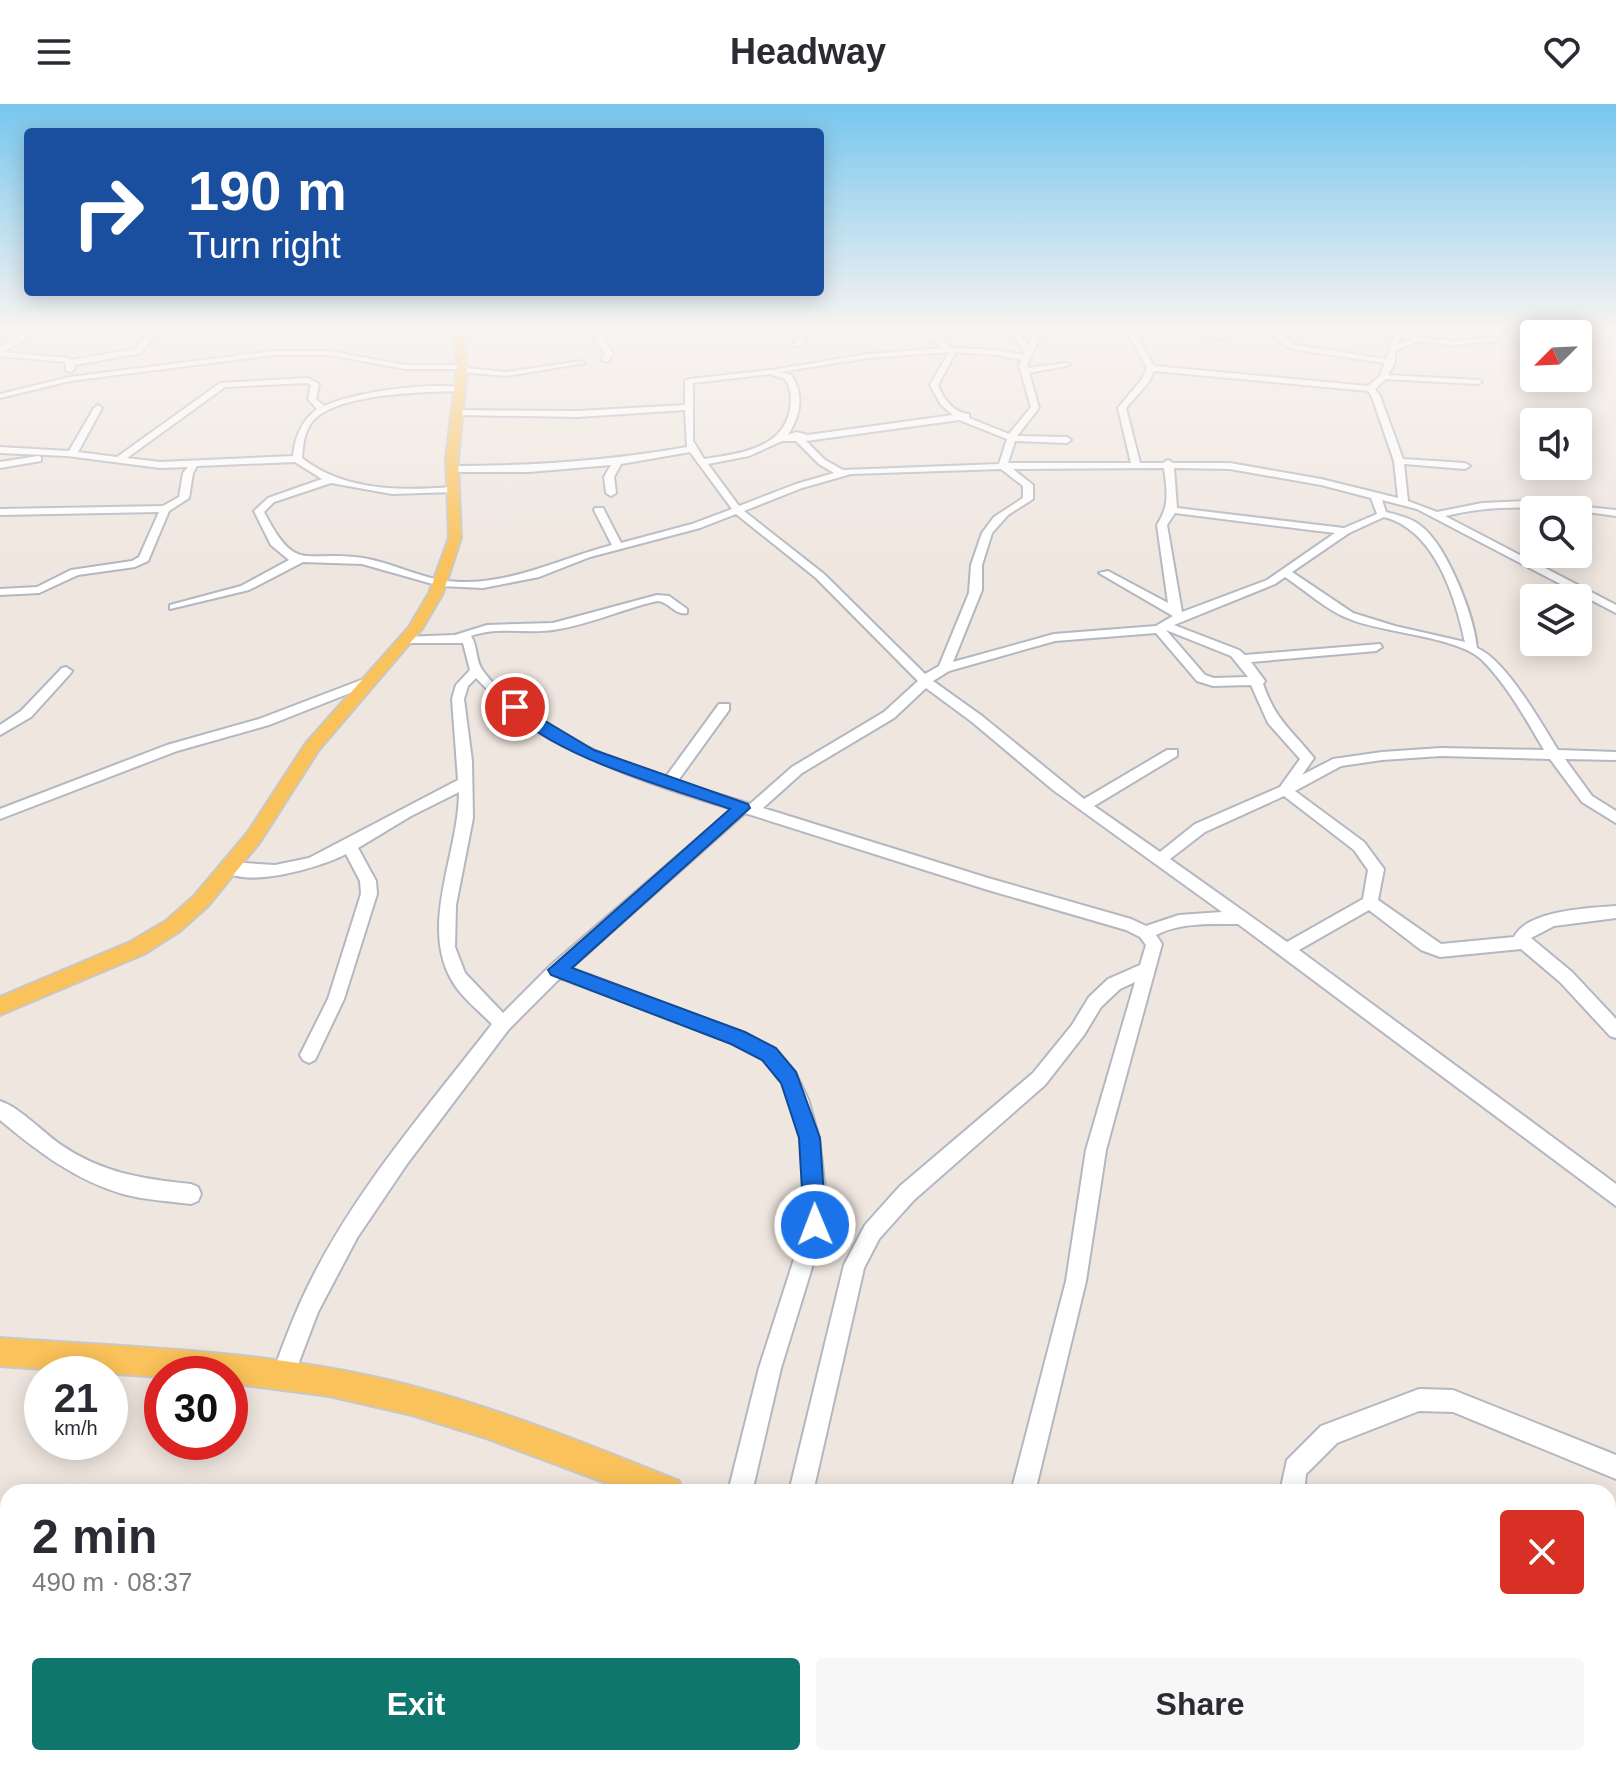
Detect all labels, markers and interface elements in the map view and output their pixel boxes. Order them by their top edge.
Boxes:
icon: menu [32,30,76,74]
icon: heart [1540,30,1584,74]
text: Headway [730,31,886,72]
text: 190 m [188,159,347,222]
icon: right [56,160,160,264]
text: Turn right [188,225,341,266]
north arrow [1520,320,1592,392]
map controls [1520,320,1592,656]
button: sound [1520,408,1592,480]
button: search [1520,496,1592,568]
button: layers [1520,584,1592,656]
pin [481,673,549,741]
icon: arrive [493,685,537,729]
position arrow [773,1183,857,1267]
speed limit sign: 30 [144,1356,248,1460]
text: 21 [54,1376,98,1420]
text: km/h [54,1417,98,1439]
text: 2 min [32,1510,157,1563]
button: close [1500,1510,1584,1594]
text: 490 m · 08:37 [32,1567,192,1597]
button: Exit [32,1658,800,1750]
button: Share [816,1658,1584,1750]

